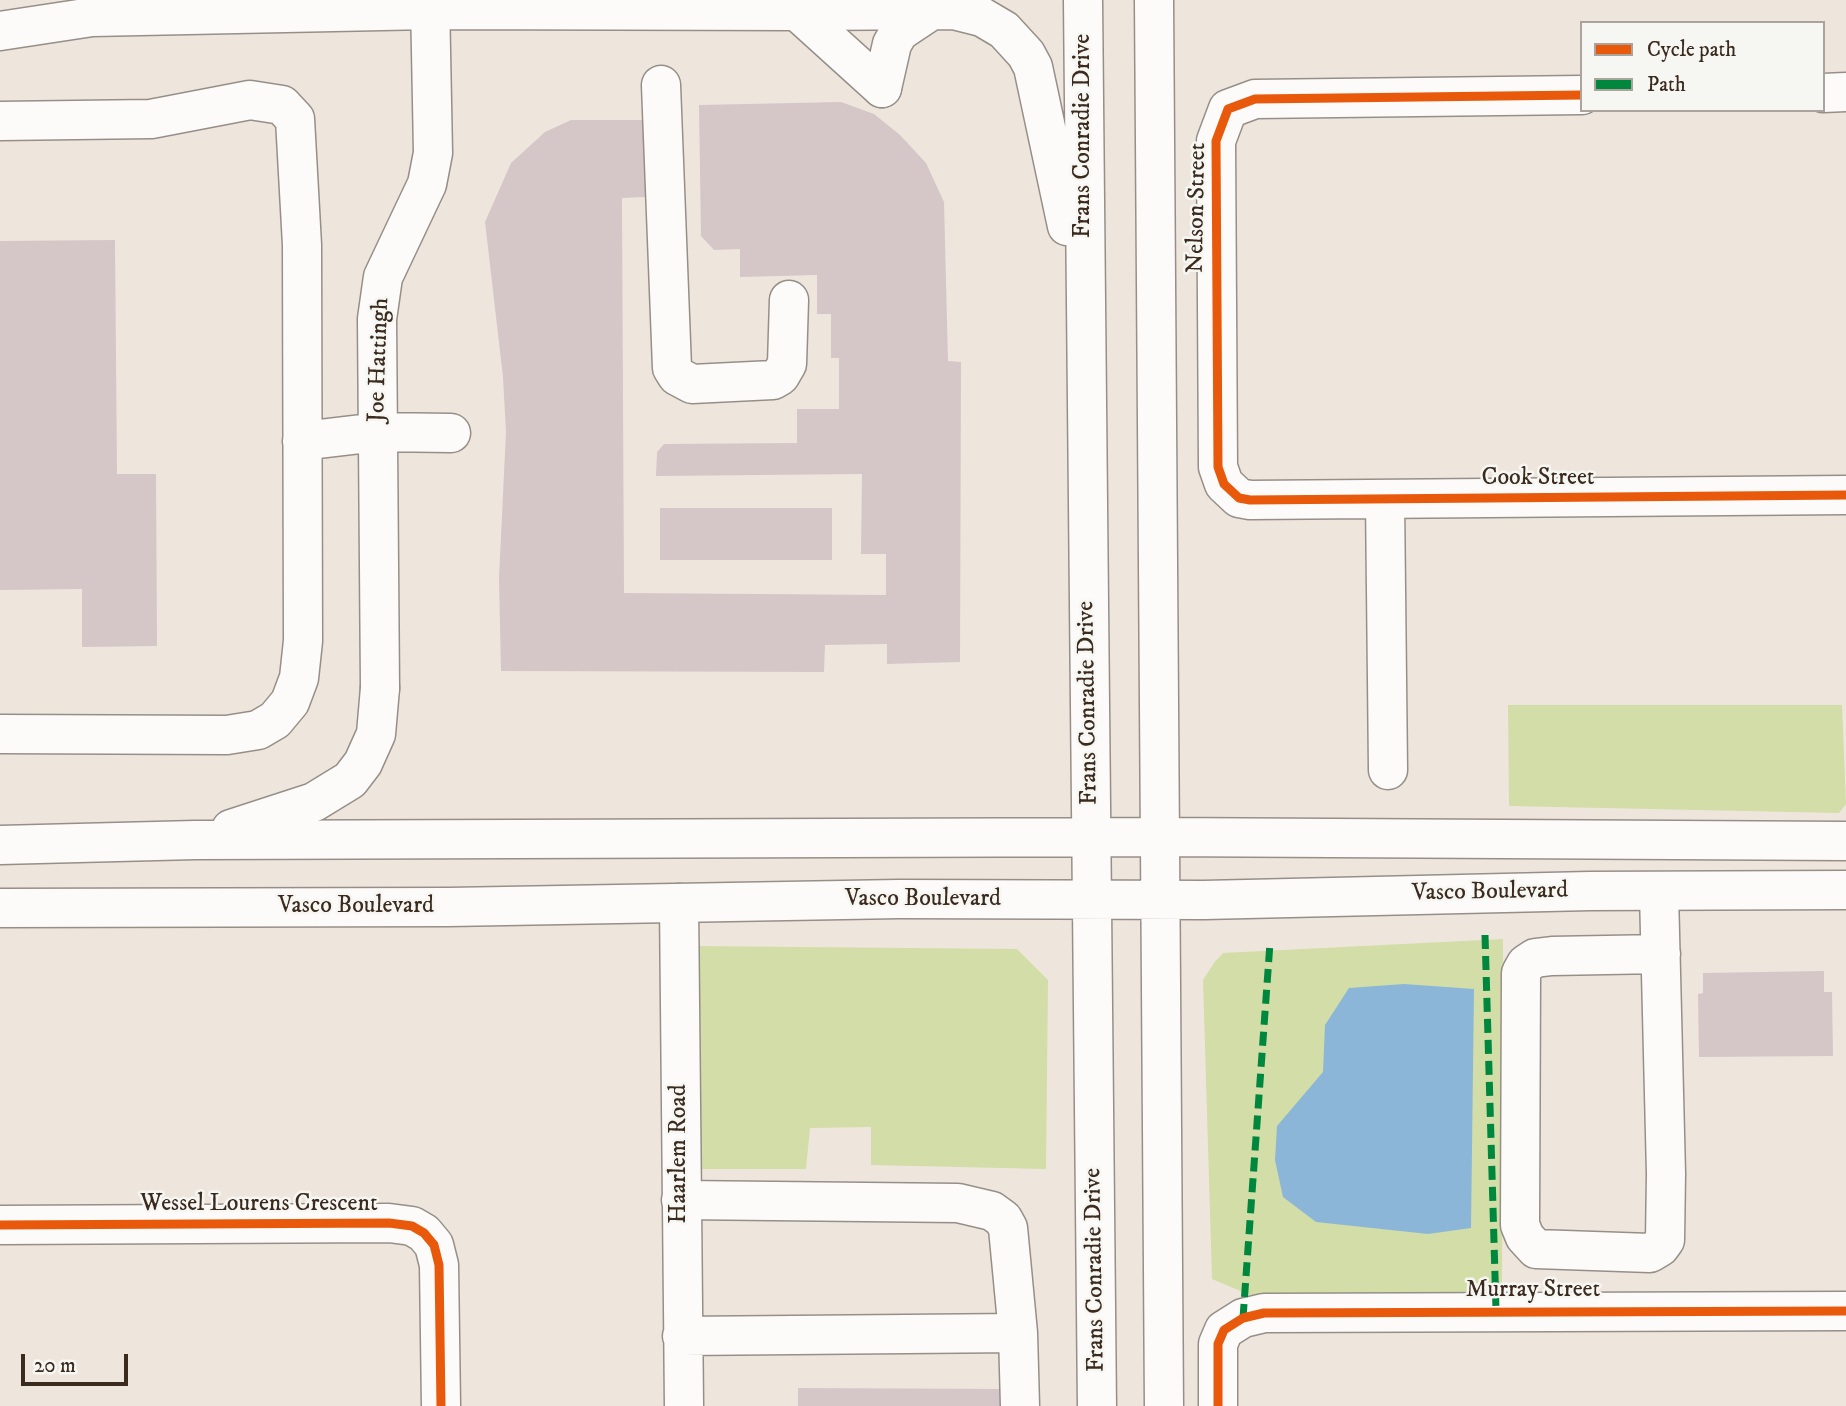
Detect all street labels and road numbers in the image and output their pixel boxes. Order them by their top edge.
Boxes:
street label: Frans Conradie Drive [1070,34,1098,238]
street label: Nelson Street [1182,142,1214,274]
street label: Joe Hattingh [363,297,397,423]
street label: Cook Street [1481,465,1595,493]
street label: Frans Conradie Drive [1073,601,1105,805]
street label: Vasco Boulevard [1412,877,1568,909]
street label: Vasco Boulevard [845,886,1001,914]
street label: Vasco Boulevard [278,893,434,921]
street label: Haarlem Road [666,1084,694,1224]
street label: Frans Conradie Drive [1080,1168,1112,1372]
street label: Wessel Lourens Crescent [140,1191,378,1219]
street label: Murray Street [1466,1277,1600,1305]

